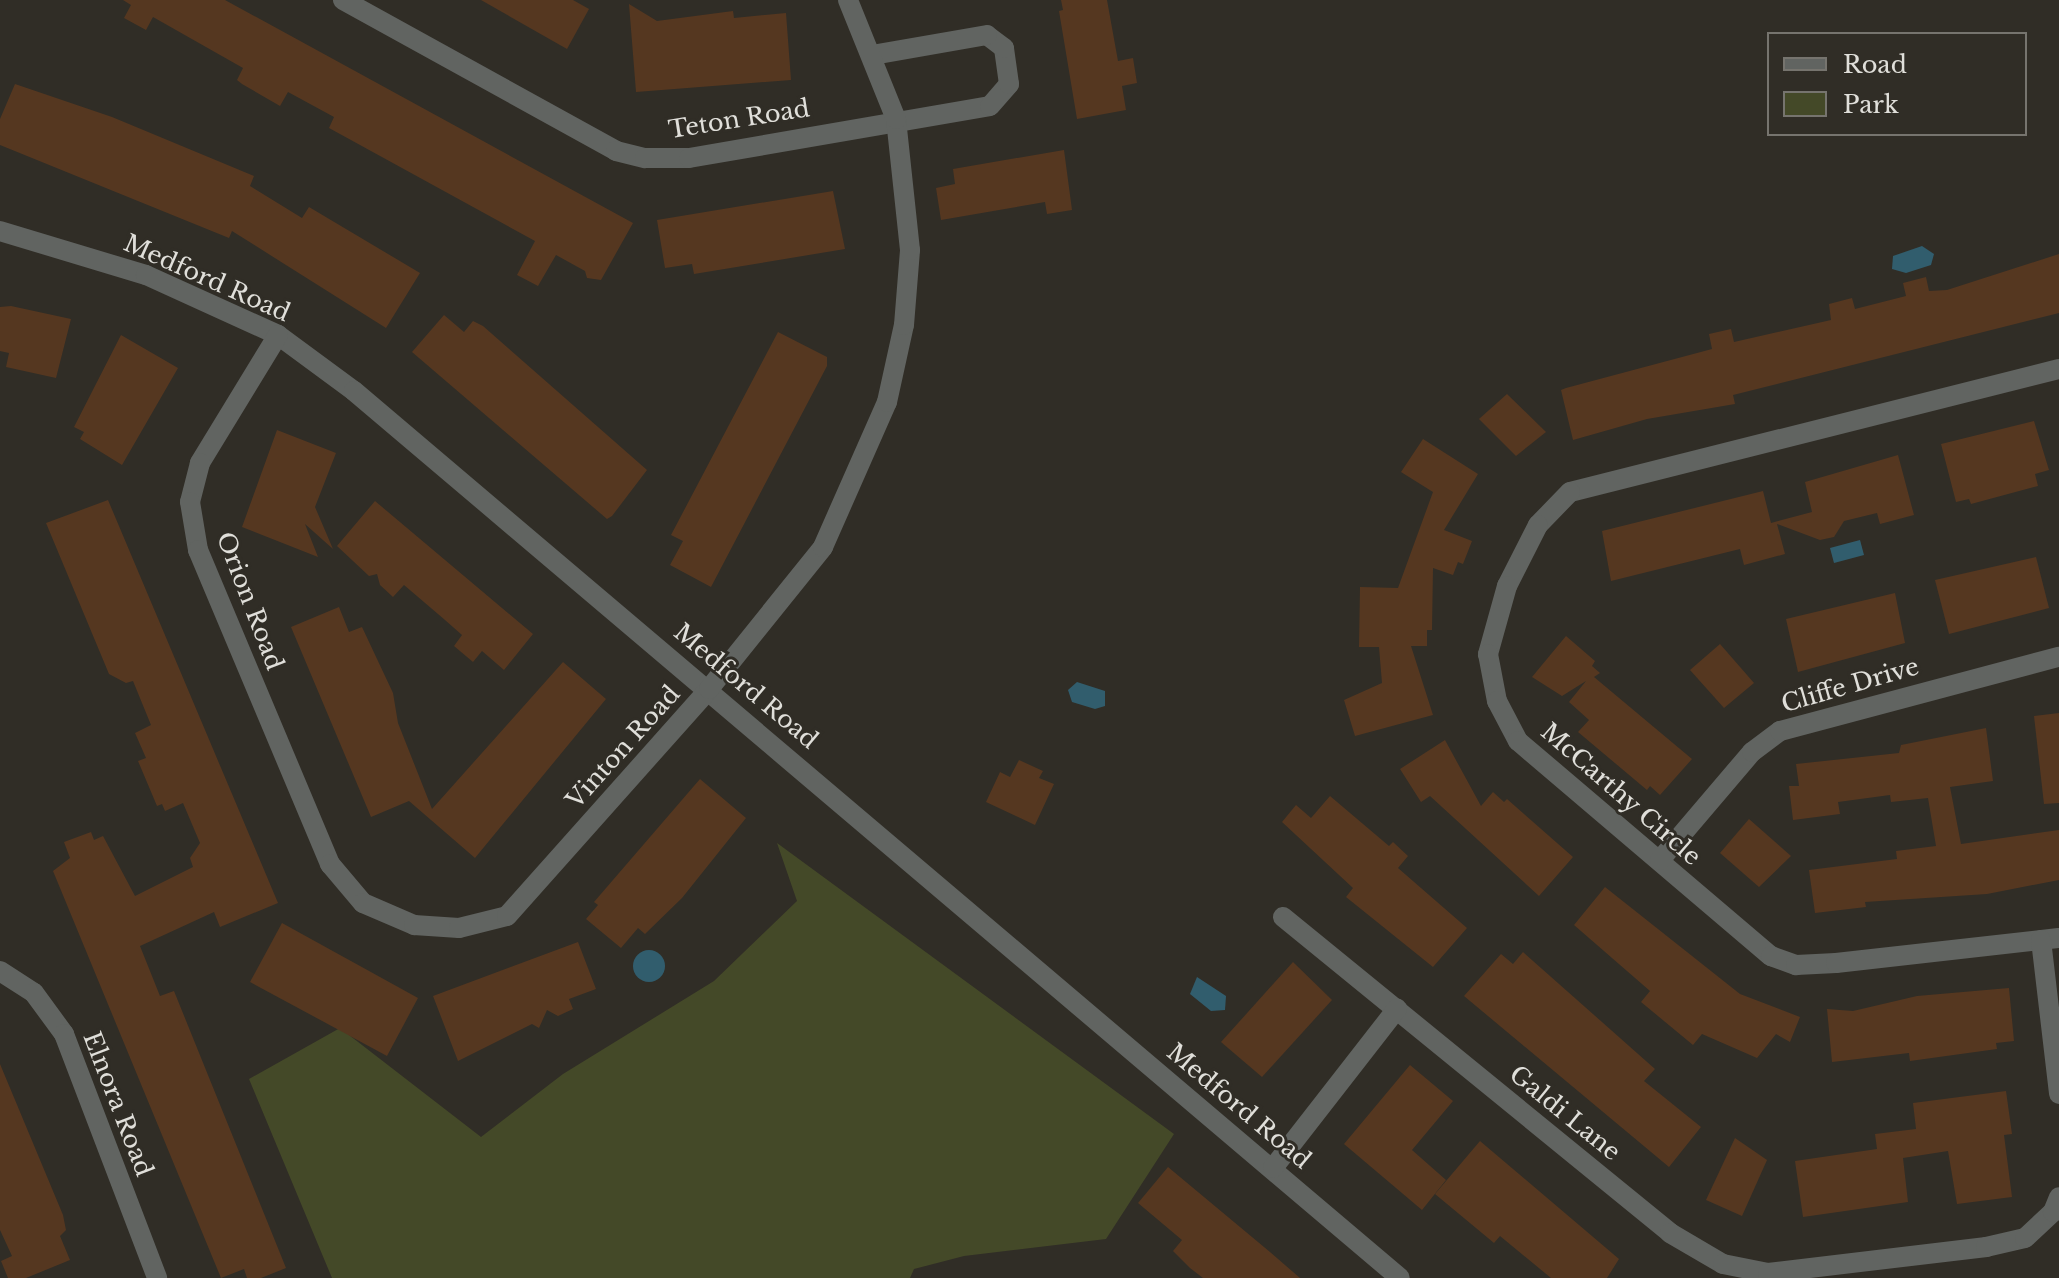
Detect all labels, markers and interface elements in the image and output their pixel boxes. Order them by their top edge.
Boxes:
legend [1767,32,2027,136]
text: Road [1843,50,1907,79]
text: Park [1843,90,1899,119]
street label: Teton Road [666,94,812,144]
street label: Medford Road [119,228,295,328]
street label: Orion Road [211,528,289,674]
street label: Medford Road [668,617,824,755]
street label: Cliffe Drive [1778,652,1922,718]
street label: Vinton Road [560,680,686,814]
street label: McCarthy Circle [1535,717,1707,871]
street label: Elnora Road [77,1027,159,1181]
street label: Medford Road [1161,1037,1317,1175]
street label: Galdi Lane [1504,1060,1626,1166]

